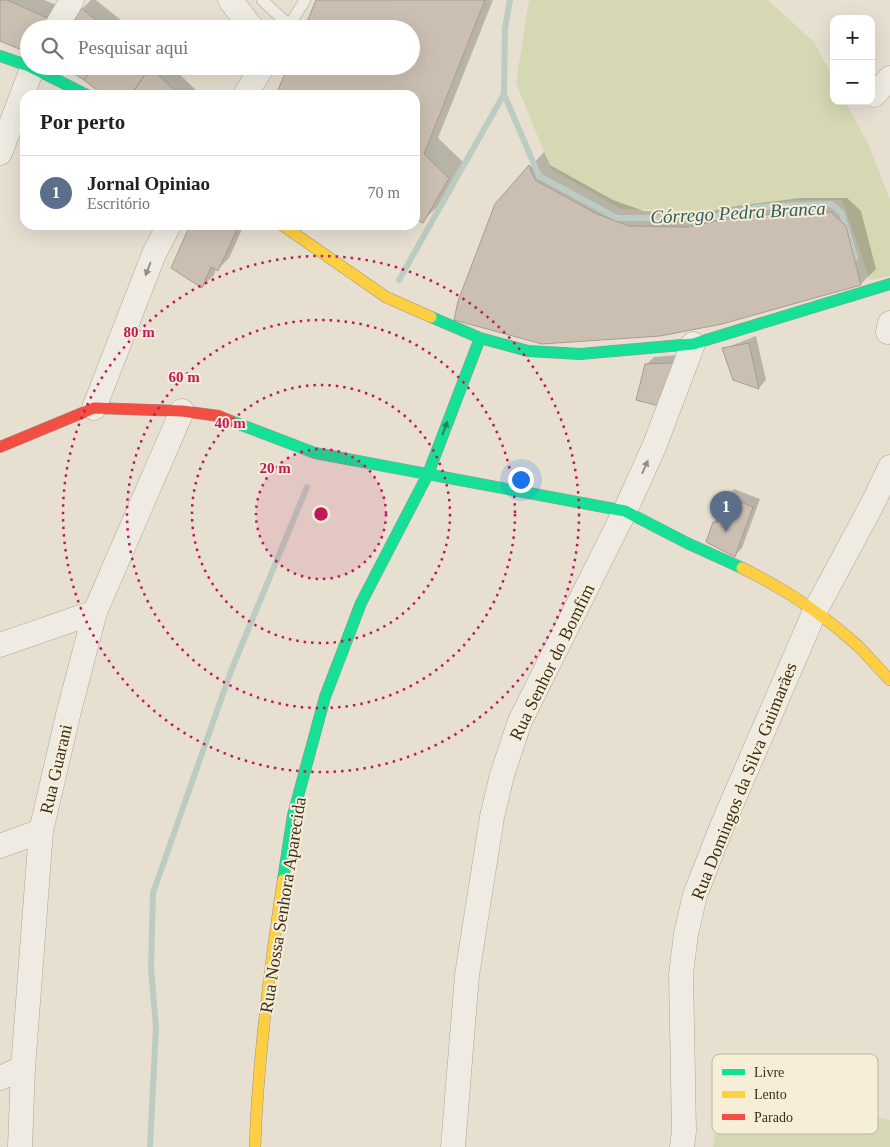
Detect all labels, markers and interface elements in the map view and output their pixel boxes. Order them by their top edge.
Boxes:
map controls [830,15,875,105]
button: + [830,15,875,60]
search box [20,20,420,75]
icon: search [38,34,66,62]
text: Pesquisar aqui [78,37,188,58]
button: − [830,60,875,105]
text: Por perto [40,110,125,134]
text: Jornal Opiniao [87,173,210,194]
text: 1 [52,184,60,201]
text: 70 m [368,184,400,201]
text: Escritório [87,195,150,212]
water label: Córrego Pedra Branca [650,197,826,228]
one-way arrow [144,262,152,277]
text: 80 m [123,324,155,340]
text: 60 m [168,369,200,385]
text: 40 m [214,415,246,431]
one-way arrow [441,420,449,435]
text: 20 m [259,460,291,476]
one-way arrow [642,460,650,474]
your location [508,467,534,493]
pin: 1 [710,491,742,532]
centre of rings [312,505,330,523]
street label: Rua Senhor do Bomfim [505,581,599,743]
street label: Rua Domingos da Silva Guimarães [687,660,801,902]
street label: Rua Guarani [36,722,76,816]
street label: Rua Nossa Senhora Aparecida [256,796,310,1014]
legend [712,1054,878,1134]
text: Livre [754,1065,784,1080]
text: Lento [754,1087,787,1102]
text: Parado [754,1110,793,1125]

